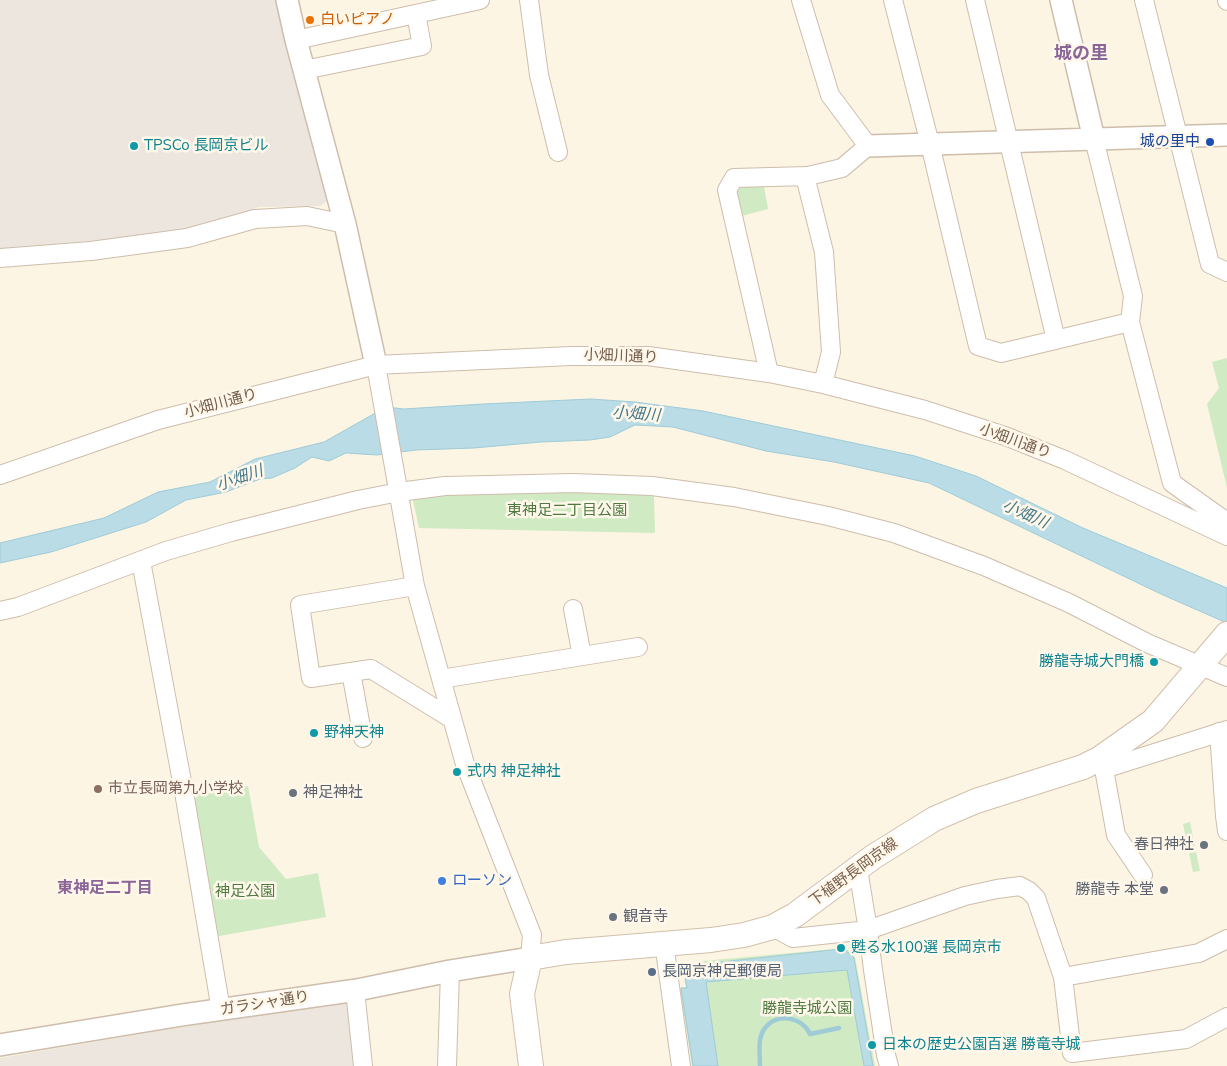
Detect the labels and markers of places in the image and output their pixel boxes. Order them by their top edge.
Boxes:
place label: 白いピアノ [320,11,395,29]
marker: 白いピアノ [304,14,316,26]
place label: 城の里中 [1140,133,1200,151]
marker: 城の里中 [1204,136,1216,148]
place label: TPSCo 長岡京ビル [144,137,269,155]
marker: TPSCo 長岡京ビル [128,140,140,152]
place label: 勝龍寺城大門橋 [1039,653,1144,671]
marker: 勝龍寺城大門橋 [1148,656,1160,668]
place label: 野神天神 [324,724,384,742]
marker: 野神天神 [308,727,320,739]
place label: 式内 神足神社 [467,763,561,781]
marker: 式内 神足神社 [451,766,463,778]
place label: 市立長岡第九小学校 [108,780,243,798]
marker: 市立長岡第九小学校 [92,783,104,795]
place label: 神足神社 [303,784,363,802]
marker: 神足神社 [287,787,299,799]
place label: 春日神社 [1134,836,1194,854]
marker: 春日神社 [1198,839,1210,851]
place label: ローソン [452,872,512,890]
marker: ローソン [436,875,448,887]
place label: 勝龍寺 本堂 [1075,881,1154,899]
marker: 勝龍寺 本堂 [1158,884,1170,896]
place label: 観音寺 [623,908,668,926]
marker: 観音寺 [607,911,619,923]
place label: 甦る水100選 長岡京市 [851,939,1002,957]
marker: 甦る水100選 長岡京市 [835,942,847,954]
place label: 長岡京神足郵便局 [662,963,782,981]
marker: 長岡京神足郵便局 [646,966,658,978]
place label: 日本の歴史公園百選 勝竜寺城 [882,1036,1081,1054]
marker: 日本の歴史公園百選 勝竜寺城 [866,1039,878,1051]

